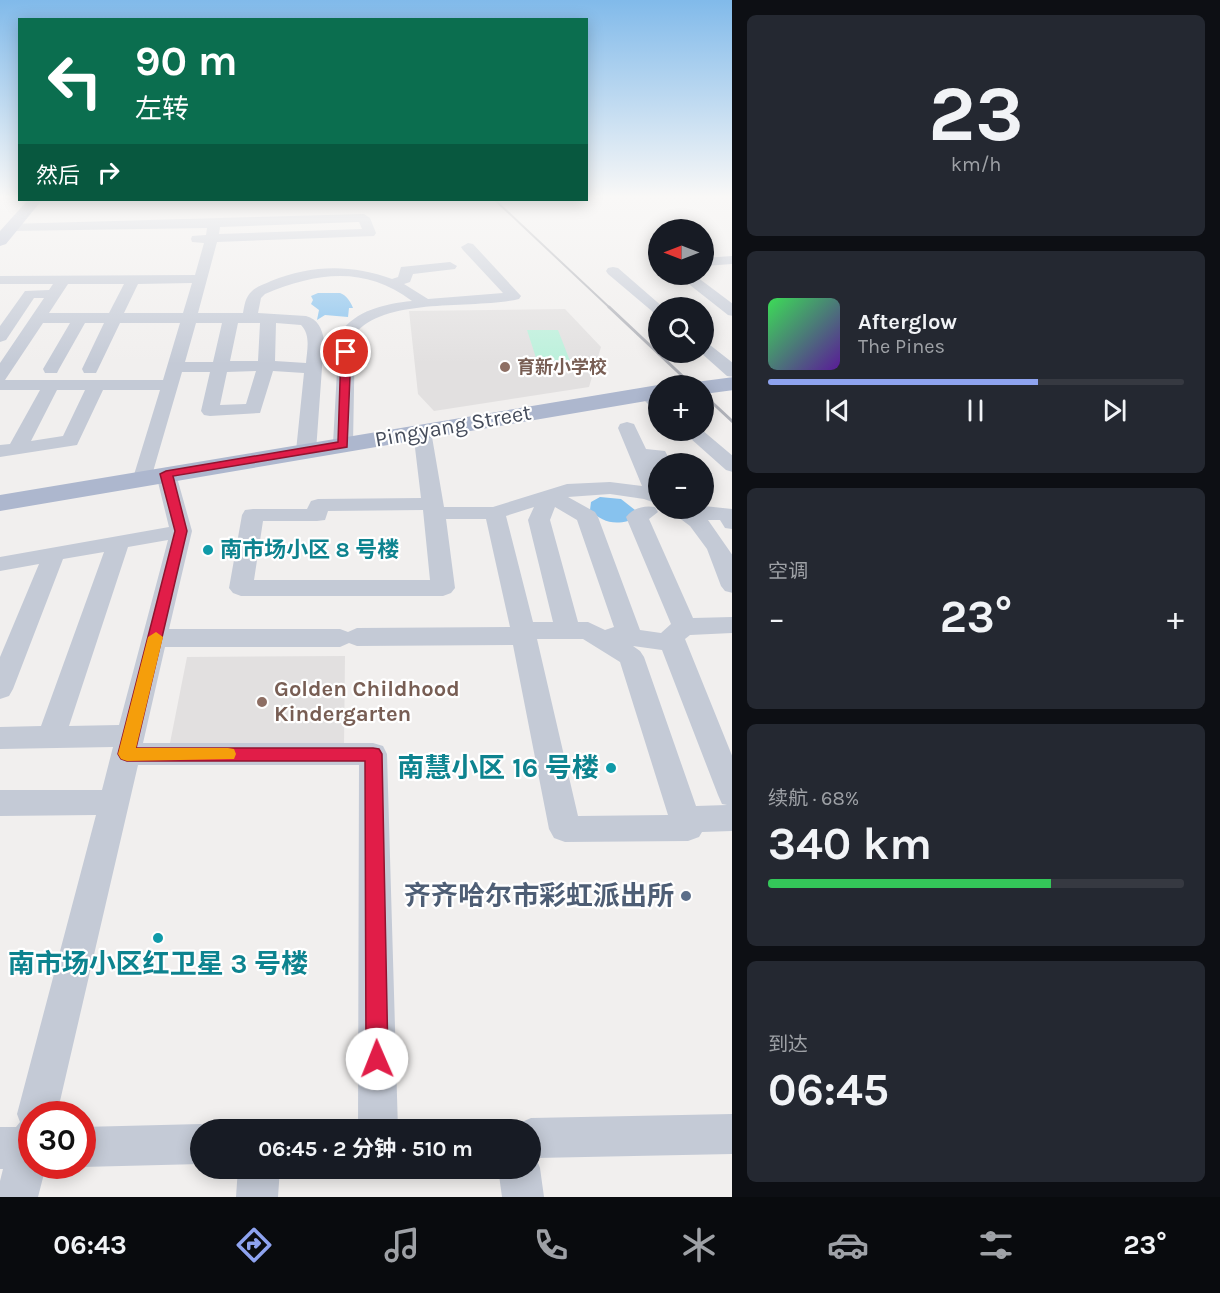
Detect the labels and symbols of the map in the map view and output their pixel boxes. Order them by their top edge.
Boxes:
north arrow [648,219,714,285]
pin [320,326,371,377]
place label: 育新小学校 [517,356,607,378]
marker: 育新小学校 [498,360,512,374]
street label: Pingyang Street [373,399,533,453]
place label: 南市场小区 8 号楼 [220,537,399,563]
marker: 南市场小区 8 号楼 [201,543,215,557]
place label: Golden Childhood Kindergarten [274,676,460,727]
marker: Golden Childhood Kindergarten [255,695,269,709]
place label: 南慧小区 16 号楼 [397,752,599,784]
marker: 南慧小区 16 号楼 [604,761,618,775]
place label: 齐齐哈尔市彩虹派出所 [404,880,674,912]
marker: 齐齐哈尔市彩虹派出所 [679,889,693,903]
marker: 南市场小区红卫星 3 号楼 [151,931,165,945]
place label: 南市场小区红卫星 3 号楼 [8,948,308,980]
position arrow [345,1027,409,1091]
speed limit sign: 30 [18,1101,96,1179]

